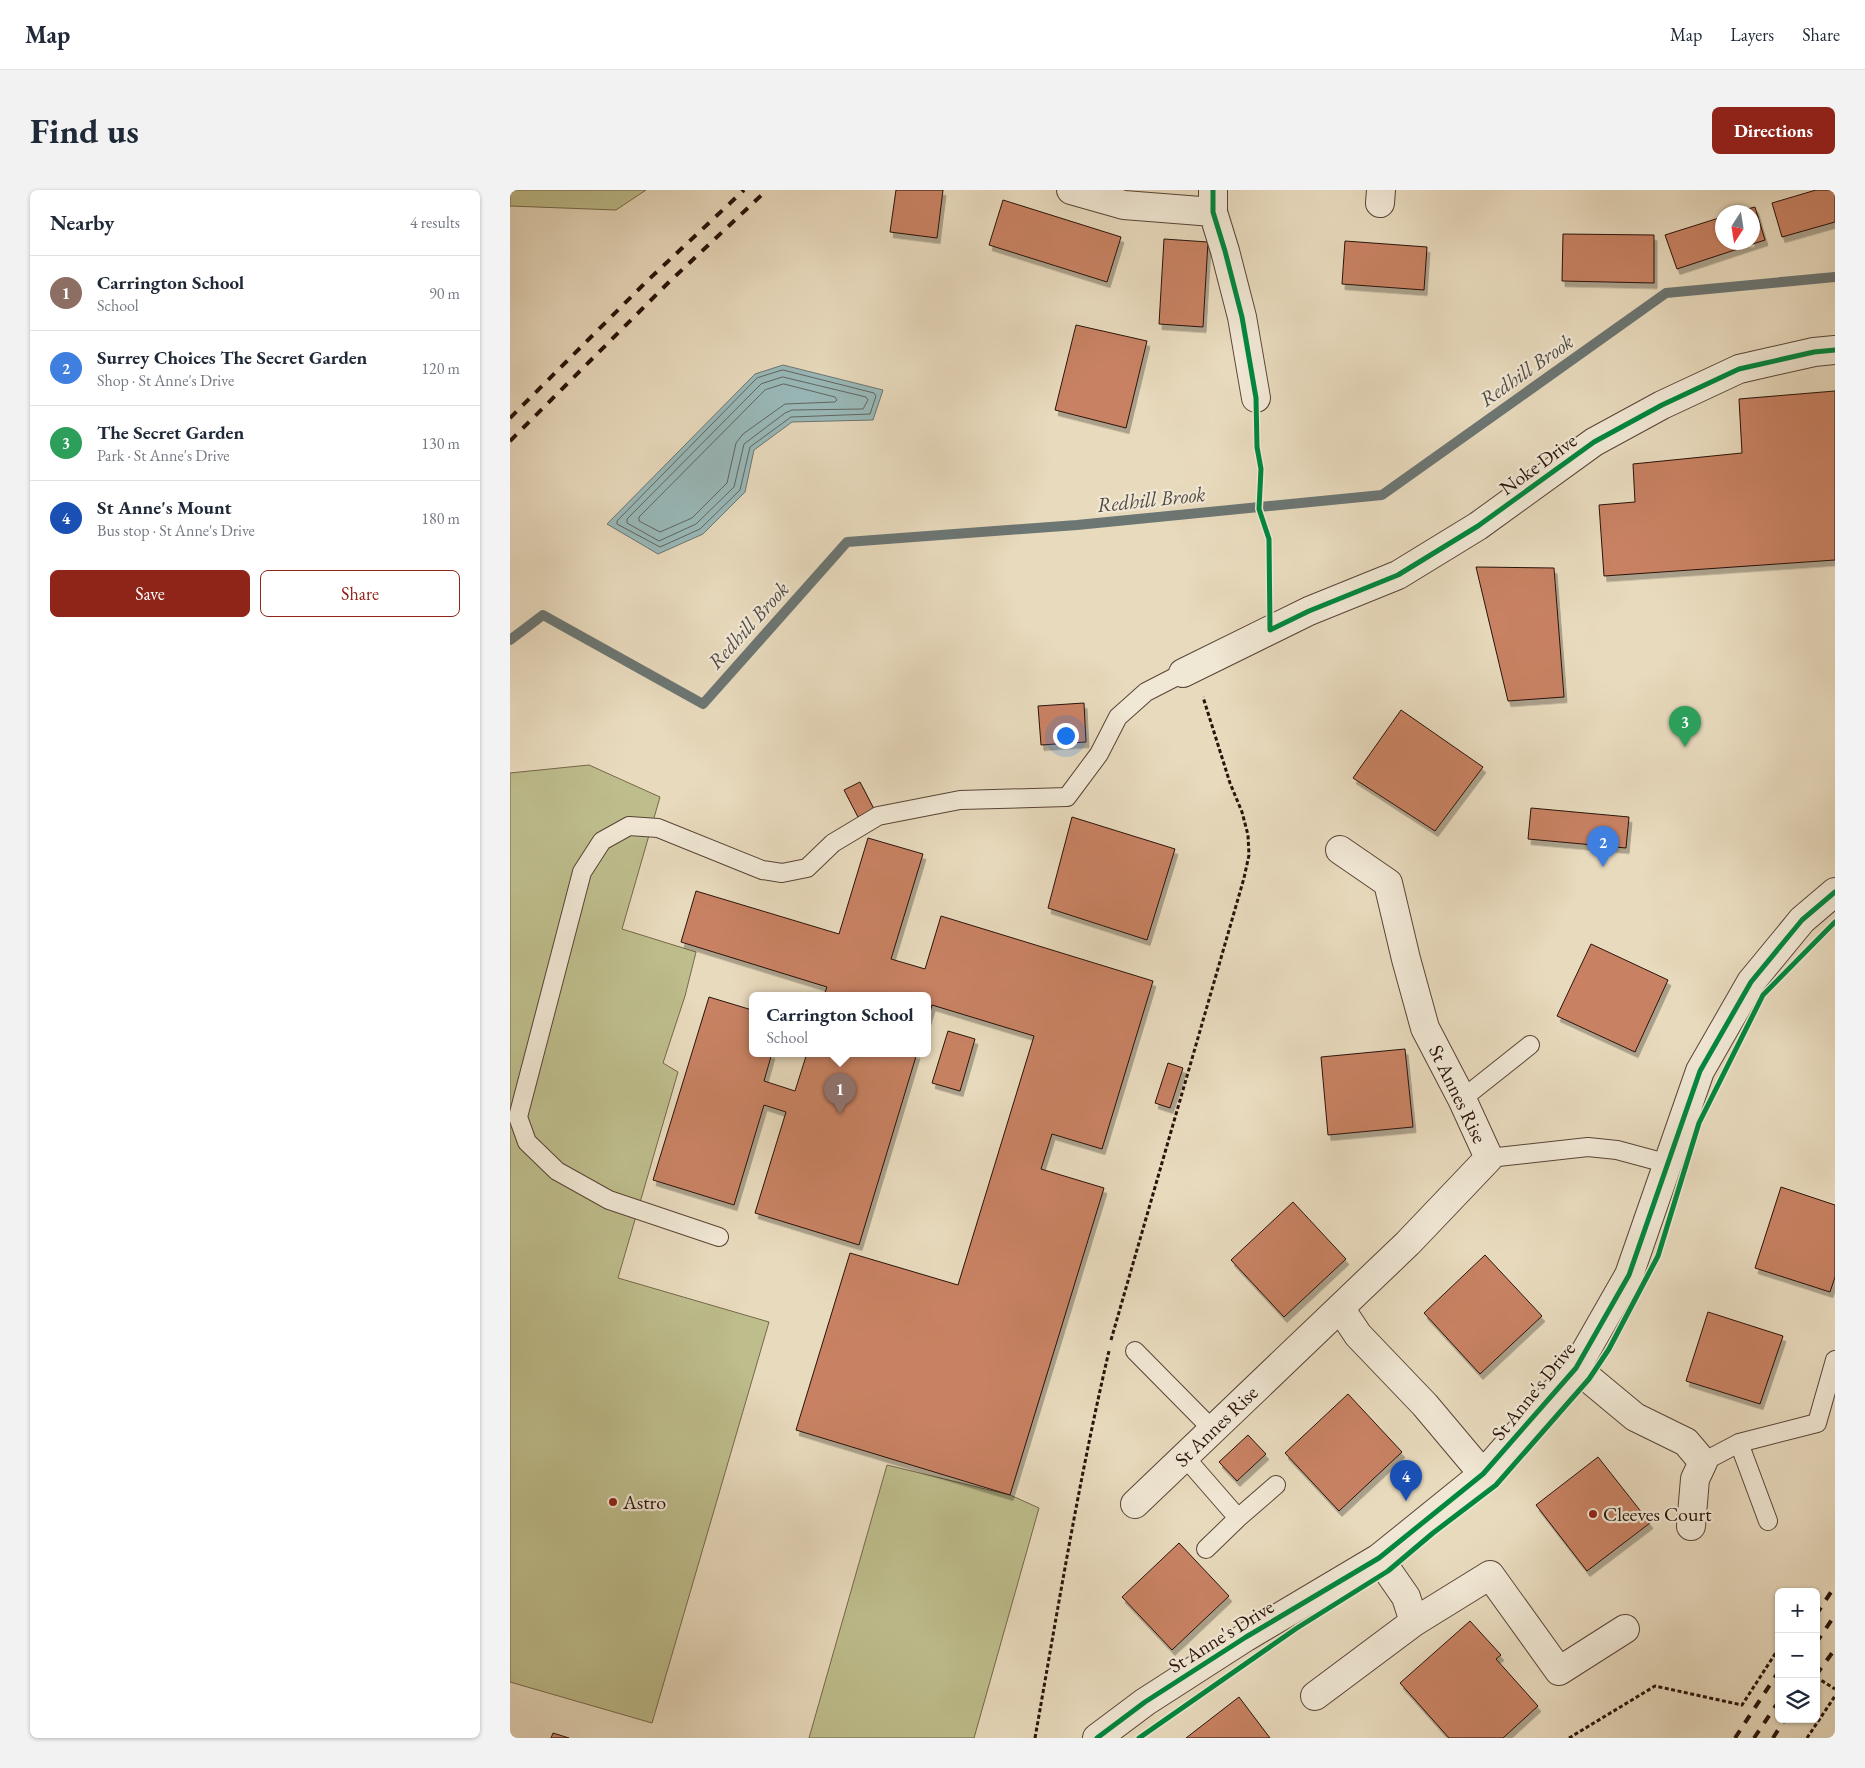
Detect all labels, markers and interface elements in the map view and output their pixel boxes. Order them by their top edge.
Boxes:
text: Map [25,19,70,50]
text: Map [1670,23,1702,46]
text: Layers [1730,23,1774,46]
text: Share [1802,23,1840,46]
button: Directions [1712,107,1835,154]
text: Find us [30,108,139,153]
north arrow [1715,205,1760,250]
text: Nearby [50,209,114,236]
text: 4 results [410,212,460,233]
text: Carrington School [97,270,244,295]
text: 1 [62,283,70,304]
text: 90 m [429,283,460,304]
text: School [97,295,139,316]
water label: Redhill Brook [1474,327,1579,412]
text: Surrey Choices The Secret Garden [97,345,367,370]
text: 2 [62,358,70,379]
text: 120 m [421,358,460,379]
text: Shop · St Anne's Drive [97,370,234,391]
text: The Secret Garden [97,420,244,445]
street label: Noke Drive [1494,427,1582,501]
text: 3 [62,433,70,454]
text: 130 m [421,433,460,454]
text: Park · St Anne's Drive [97,445,229,466]
water label: Redhill Brook [1095,480,1207,518]
text: St Anne's Mount [97,495,232,520]
text: 4 [62,508,70,529]
text: 180 m [421,508,460,529]
text: Bus stop · St Anne's Drive [97,520,255,541]
button: Save [50,570,250,617]
button: Share [260,570,460,617]
water label: Redhill Brook [702,575,795,675]
pin: 3 [1669,706,1701,747]
your location [1053,723,1079,749]
pin: 2 [1587,826,1619,867]
popup [749,992,931,1057]
text: Carrington School [766,1002,914,1027]
text: School [766,1027,808,1048]
street label: St Annes Rise [1423,1041,1493,1148]
pin: 1 [824,1073,856,1114]
street label: St Anne's Drive [1485,1336,1581,1446]
street label: St Annes Rise [1169,1380,1263,1472]
pin: 4 [1390,1460,1422,1501]
place label: Astro [622,1489,666,1515]
marker: Astro [607,1496,619,1508]
place label: Cleeves Court [1603,1501,1712,1527]
marker: Cleeves Court [1587,1508,1599,1520]
map controls [1775,1588,1820,1723]
button: + [1775,1588,1820,1633]
street label: St Anne's Drive [1163,1593,1279,1679]
button: − [1775,1633,1820,1678]
button: layers [1775,1678,1820,1723]

